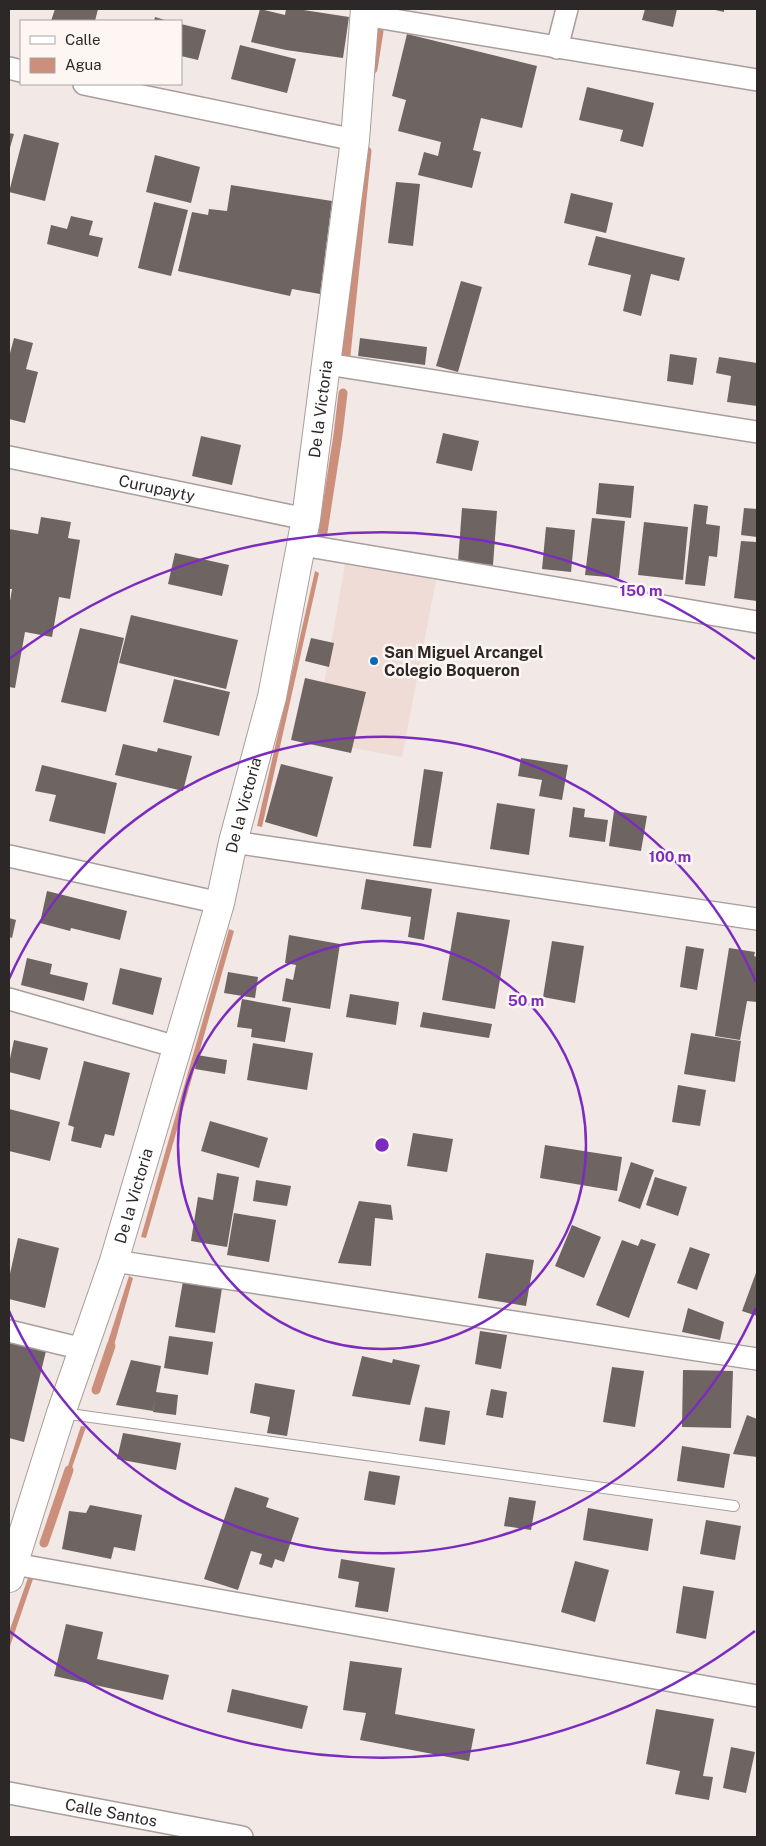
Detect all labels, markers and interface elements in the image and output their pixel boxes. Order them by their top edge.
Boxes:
legend [20,20,182,85]
text: Calle [65,31,101,48]
text: Agua [65,56,102,73]
street label: De la Victoria [304,359,336,459]
street label: Curupayty [117,471,197,505]
text: 150 m [619,582,663,599]
place label: San Miguel Arcangel Colegio Boqueron [384,643,543,680]
marker: San Miguel Arcangel Colegio Boqueron [368,655,380,667]
street label: De la Victoria [221,755,265,855]
text: 100 m [649,848,691,865]
text: 50 m [508,992,544,1009]
centre of rings [373,1136,391,1154]
street label: De la Victoria [110,1146,156,1246]
street label: Calle Santos [64,1794,159,1830]

